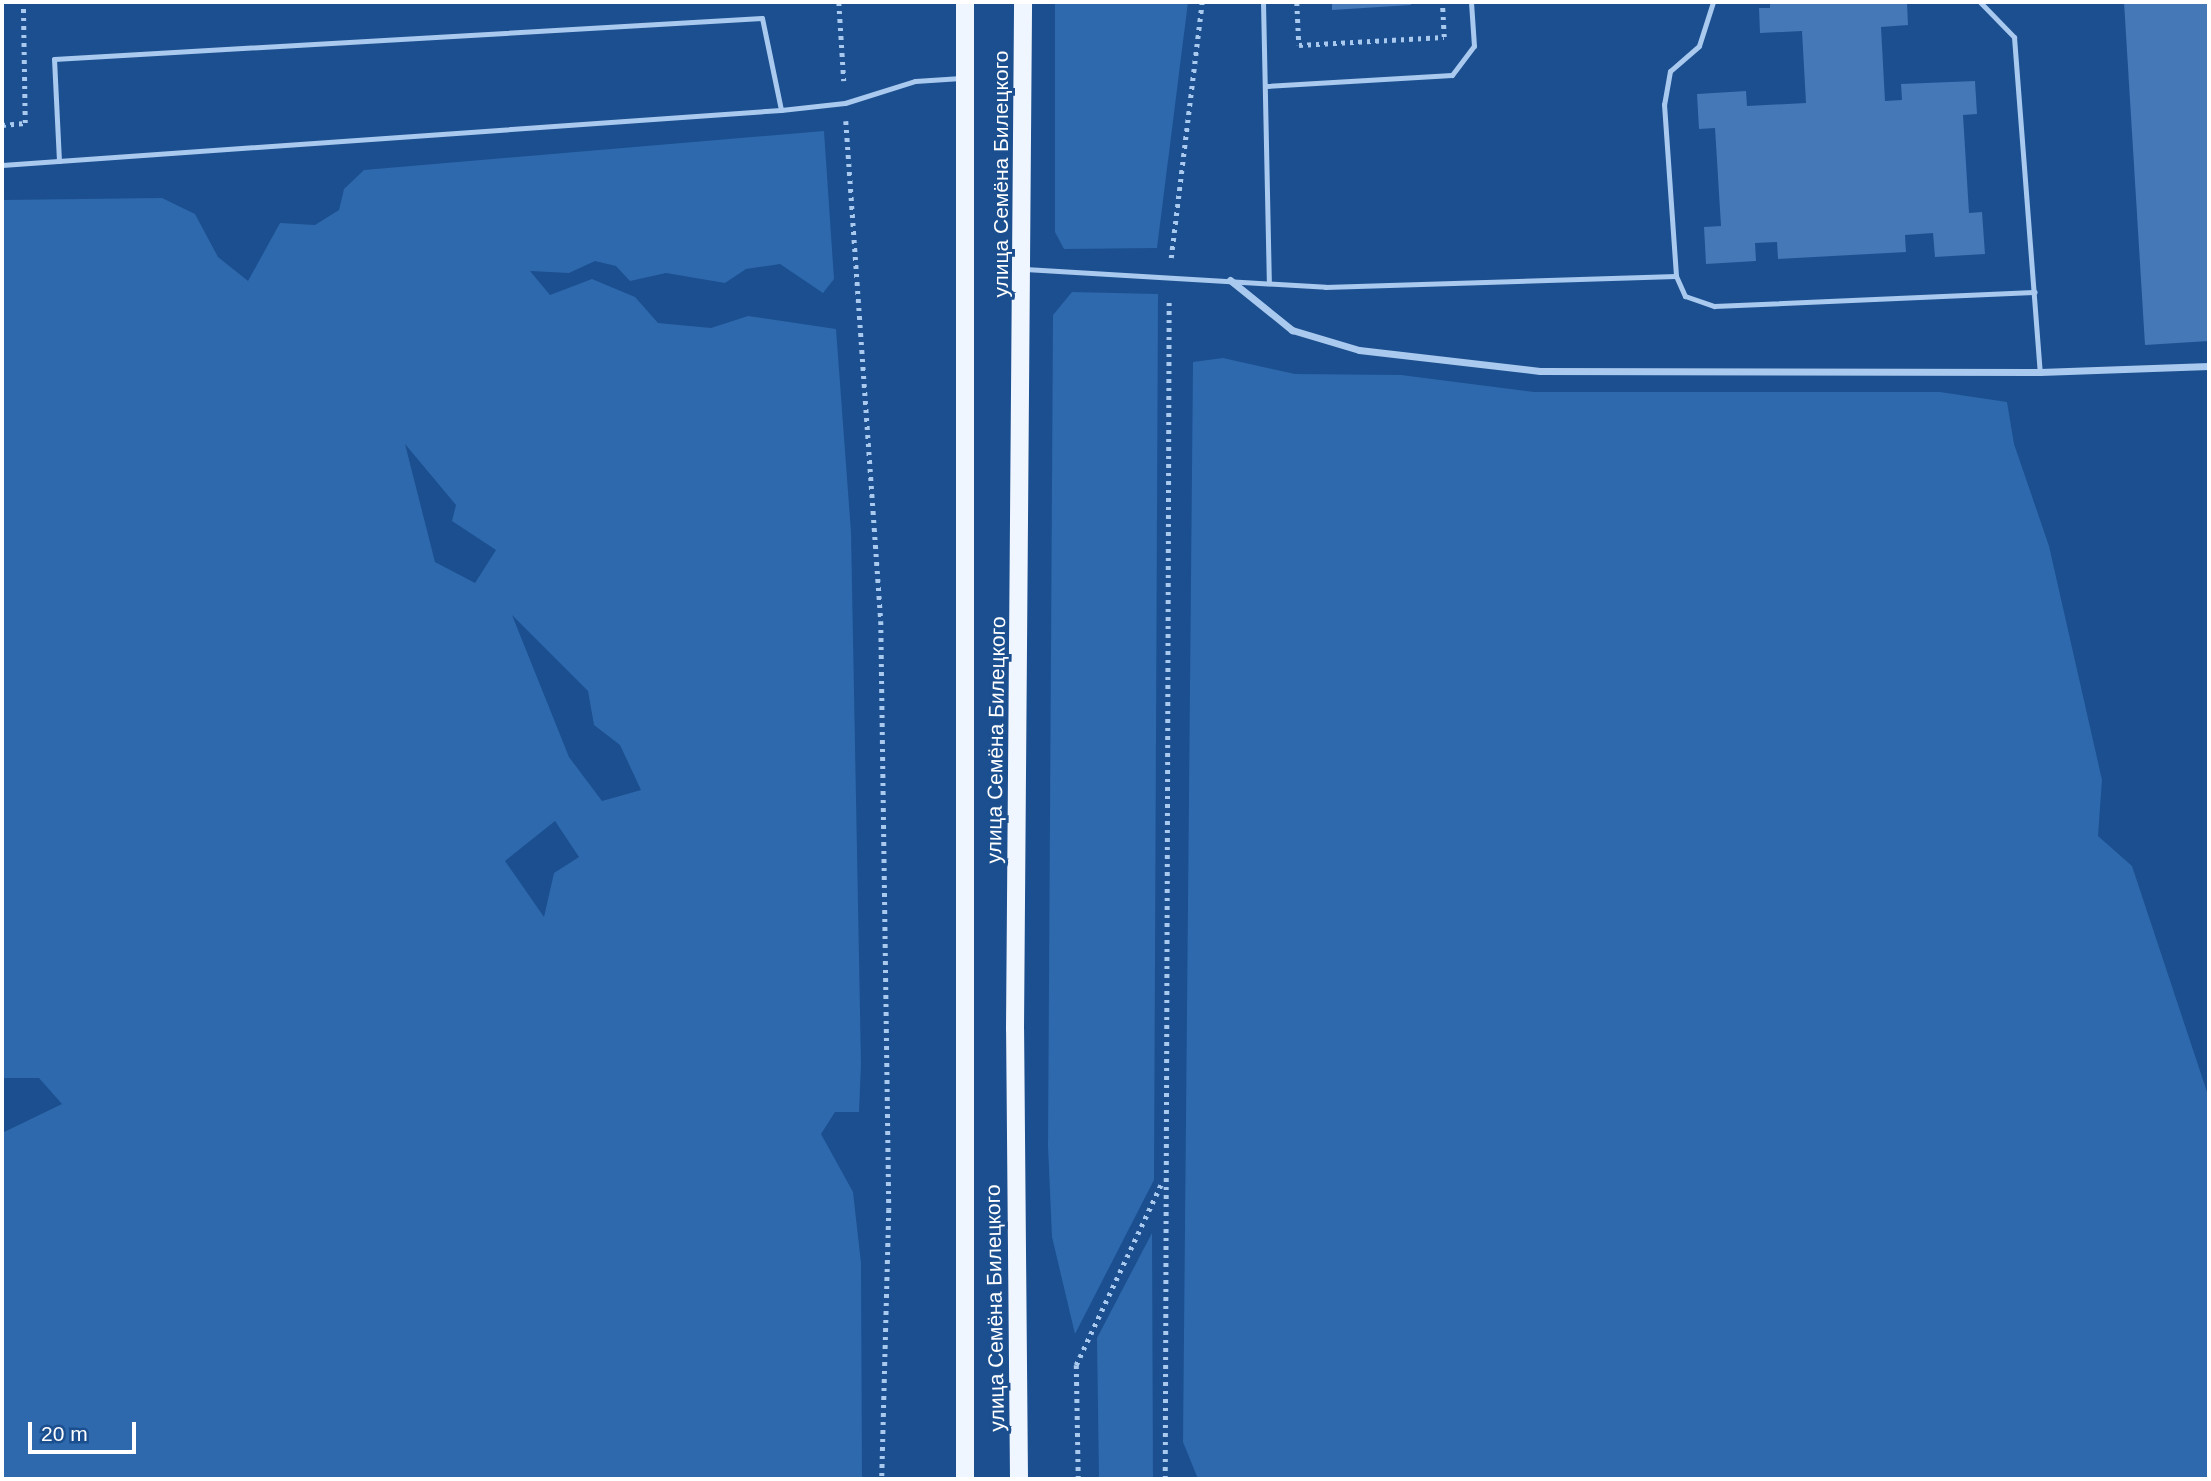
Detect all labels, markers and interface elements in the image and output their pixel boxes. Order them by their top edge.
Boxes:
street label: улица Семёна Билецкого [988,50,1014,298]
street label: улица Семёна Билецкого [981,616,1011,864]
street label: улица Семёна Билецкого [980,1184,1010,1432]
scale bar [32,1408,140,1452]
text: 20 m [41,1422,88,1445]

